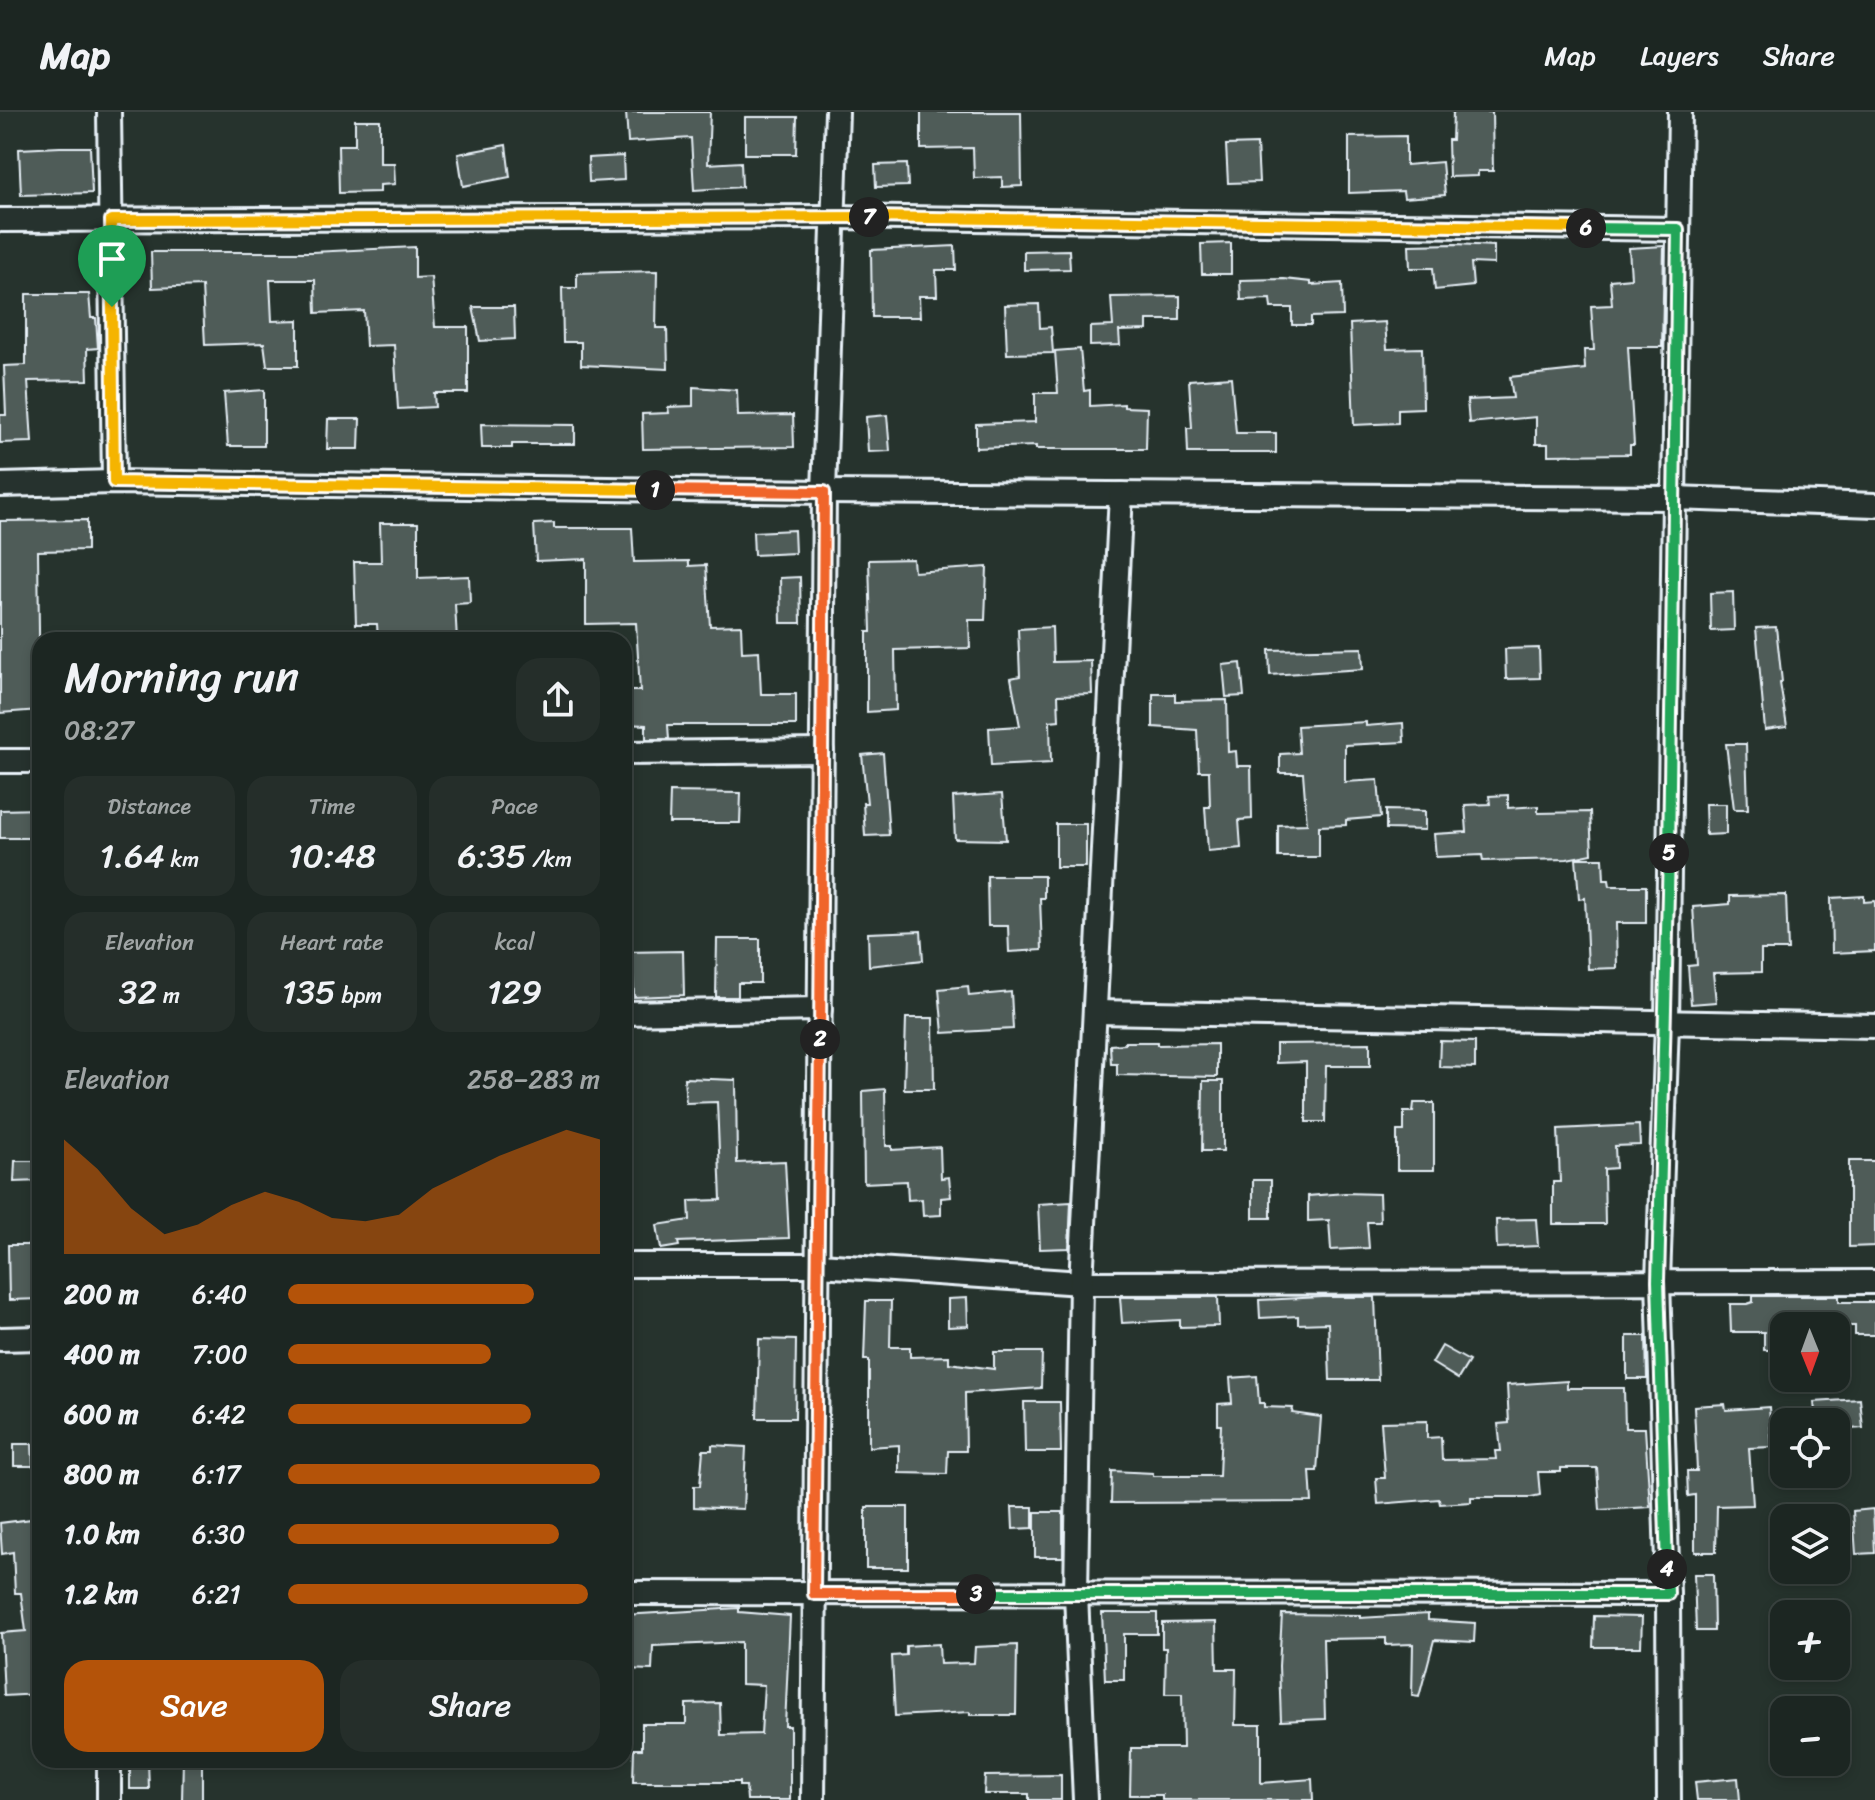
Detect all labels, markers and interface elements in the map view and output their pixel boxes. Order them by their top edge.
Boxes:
text: Map [40,22,110,89]
text: Map [1544,31,1596,80]
text: Layers [1640,31,1719,80]
text: Share [1763,31,1835,80]
pin: 7 [849,197,889,237]
text: 7 [863,197,875,236]
pin: 6 [1566,208,1606,248]
text: 6 [1580,208,1592,247]
pin [78,225,146,307]
icon: arrive [90,237,134,281]
pin: 1 [635,470,675,510]
text: 1 [650,470,660,509]
text: Morning run [64,638,299,716]
button: share [516,658,600,742]
text: 08:27 [64,707,134,753]
text: Distance [108,787,191,826]
text: Time [309,787,355,826]
text: Pace [491,787,538,826]
text: 1.64 [99,826,165,886]
text: 10:48 [288,826,376,886]
text: 6:35 [458,826,527,886]
pin: 5 [1649,833,1689,873]
text: 5 [1662,833,1676,872]
text: km [165,840,199,879]
text: /km [527,840,572,879]
text: Elevation [105,923,194,962]
text: Heart rate [280,923,384,962]
text: kcal [495,923,535,962]
text: 32 [119,962,157,1022]
text: 135 [282,962,336,1022]
text: 129 [487,962,542,1022]
text: m [157,976,180,1015]
text: bpm [336,976,382,1015]
pin: 2 [800,1019,840,1059]
text: 2 [814,1019,826,1058]
text: Elevation [64,1056,169,1102]
text: 258–283 m [467,1056,600,1102]
text: 200 m [64,1271,139,1317]
text: 6:40 [192,1271,247,1317]
north arrow [1770,1312,1850,1392]
map controls [1770,1312,1850,1776]
text: 400 m [64,1331,140,1377]
text: 7:00 [192,1331,248,1377]
text: 600 m [64,1391,138,1437]
text: 6:42 [192,1391,246,1437]
button: locate [1770,1408,1850,1488]
text: 800 m [64,1451,139,1497]
text: 6:17 [192,1451,241,1497]
button: layers [1770,1504,1850,1584]
text: 1.0 km [64,1511,140,1557]
text: 6:30 [192,1511,245,1557]
pin: 4 [1647,1549,1687,1589]
text: 4 [1660,1549,1674,1588]
text: 1.2 km [64,1571,139,1617]
text: 6:21 [192,1571,241,1617]
pin: 3 [956,1574,996,1614]
text: 3 [970,1574,982,1613]
button: + [1770,1600,1850,1680]
button: Save [64,1660,324,1752]
button: Share [340,1660,600,1752]
button: − [1770,1696,1850,1776]

